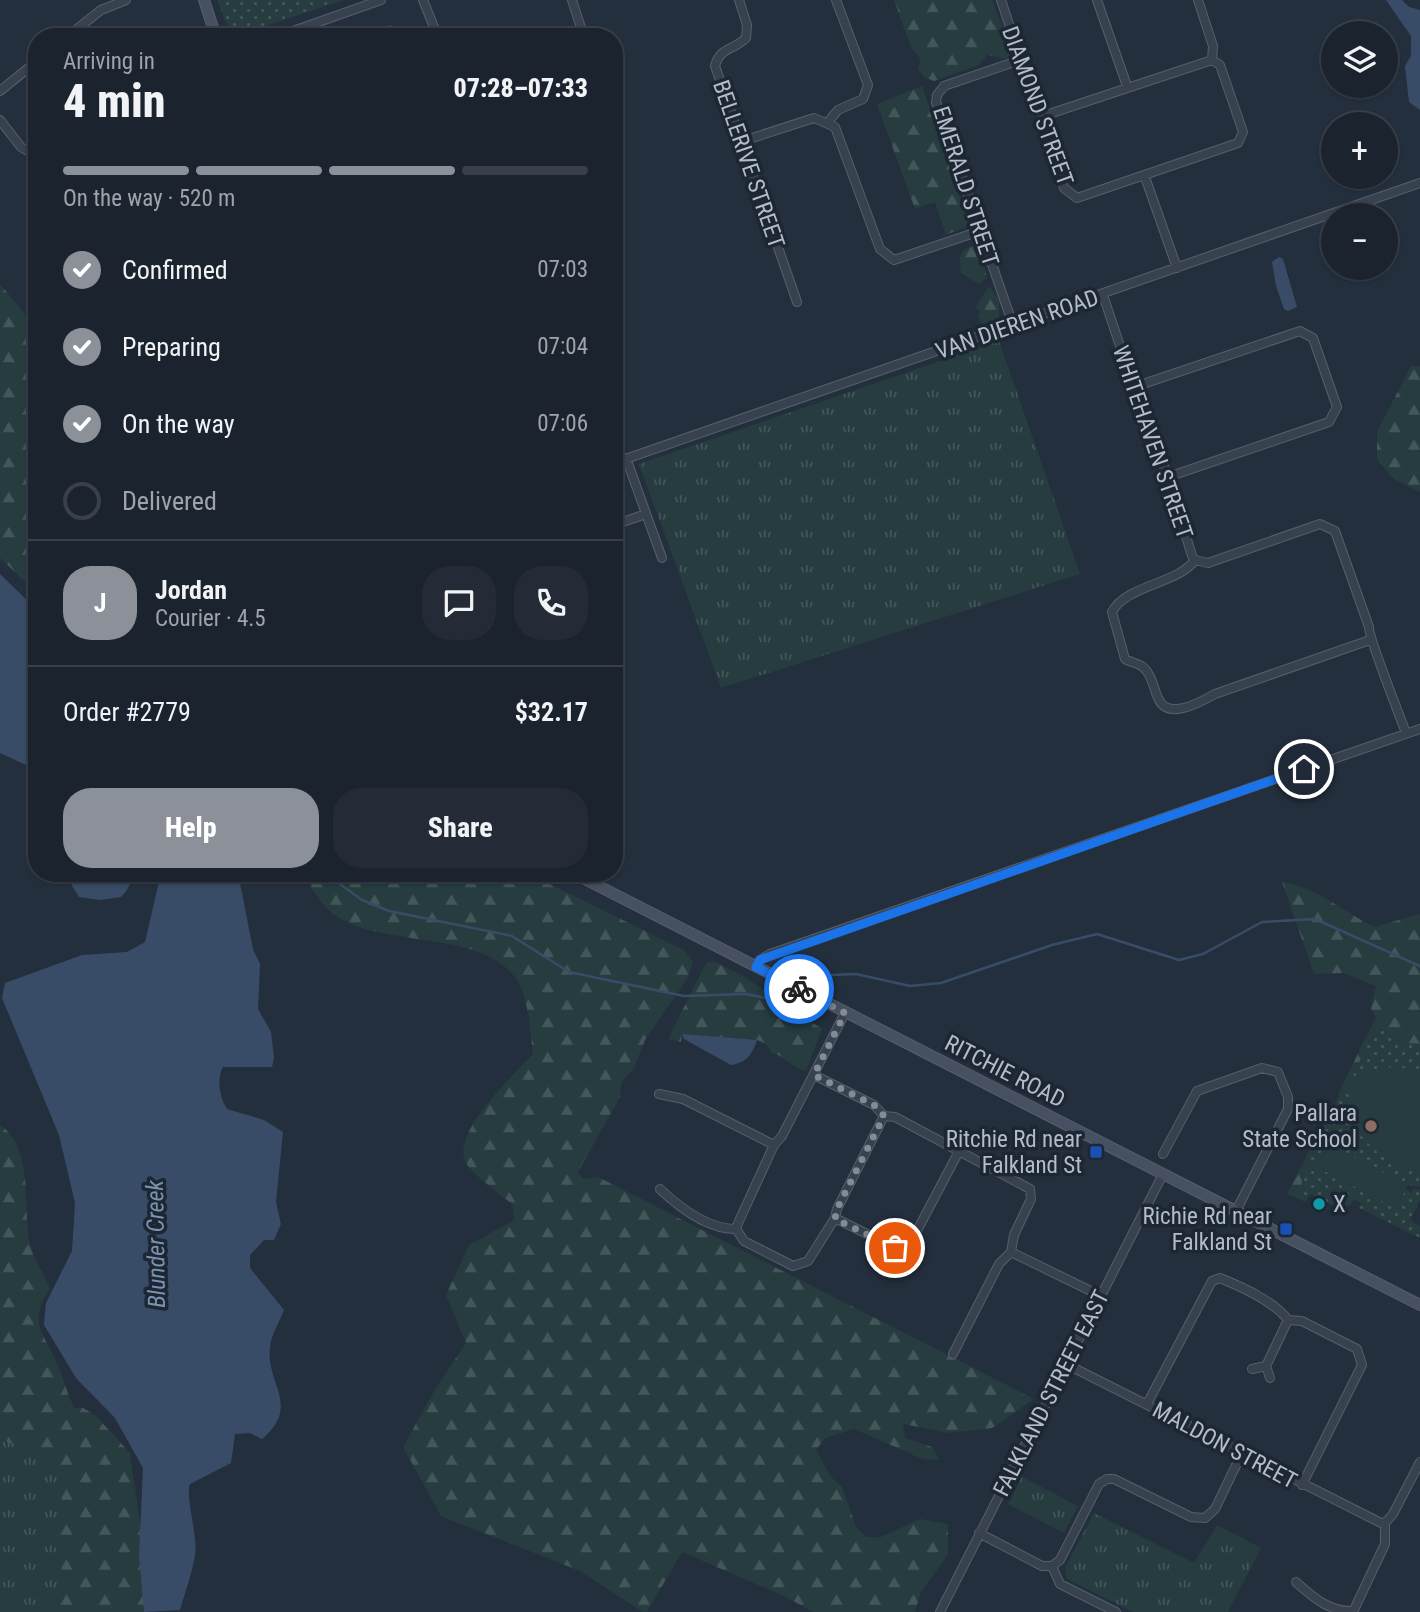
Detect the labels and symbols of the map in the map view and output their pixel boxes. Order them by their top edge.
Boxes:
street label: DIAMOND STREET [996,23,1079,189]
street label: BELLERIVE STREET [707,77,790,252]
street label: EMERALD STREET [927,103,1004,269]
street label: VAN DIEREN ROAD [932,284,1102,365]
street label: WHITEHAVEN STREET [1107,342,1198,542]
pin [1274,739,1334,799]
courier [764,954,834,1024]
street label: RITCHIE ROAD [940,1030,1069,1113]
place label: Pallara State School [1242,1100,1357,1153]
marker: Pallara State School [1363,1118,1379,1134]
place label: Ritchie Rd near Falkland St [946,1126,1082,1179]
marker: Ritchie Rd near Falkland St [1088,1144,1104,1160]
water label: Blunder Creek [141,1179,171,1308]
place label: X [1333,1191,1346,1218]
marker: X [1311,1196,1327,1212]
place label: Richie Rd near Falkland St [1143,1203,1272,1256]
pin [865,1218,925,1278]
marker: Richie Rd near Falkland St [1278,1221,1294,1237]
street label: FALKLAND STREET EAST [988,1286,1115,1501]
street label: MALDON STREET [1148,1396,1302,1495]

